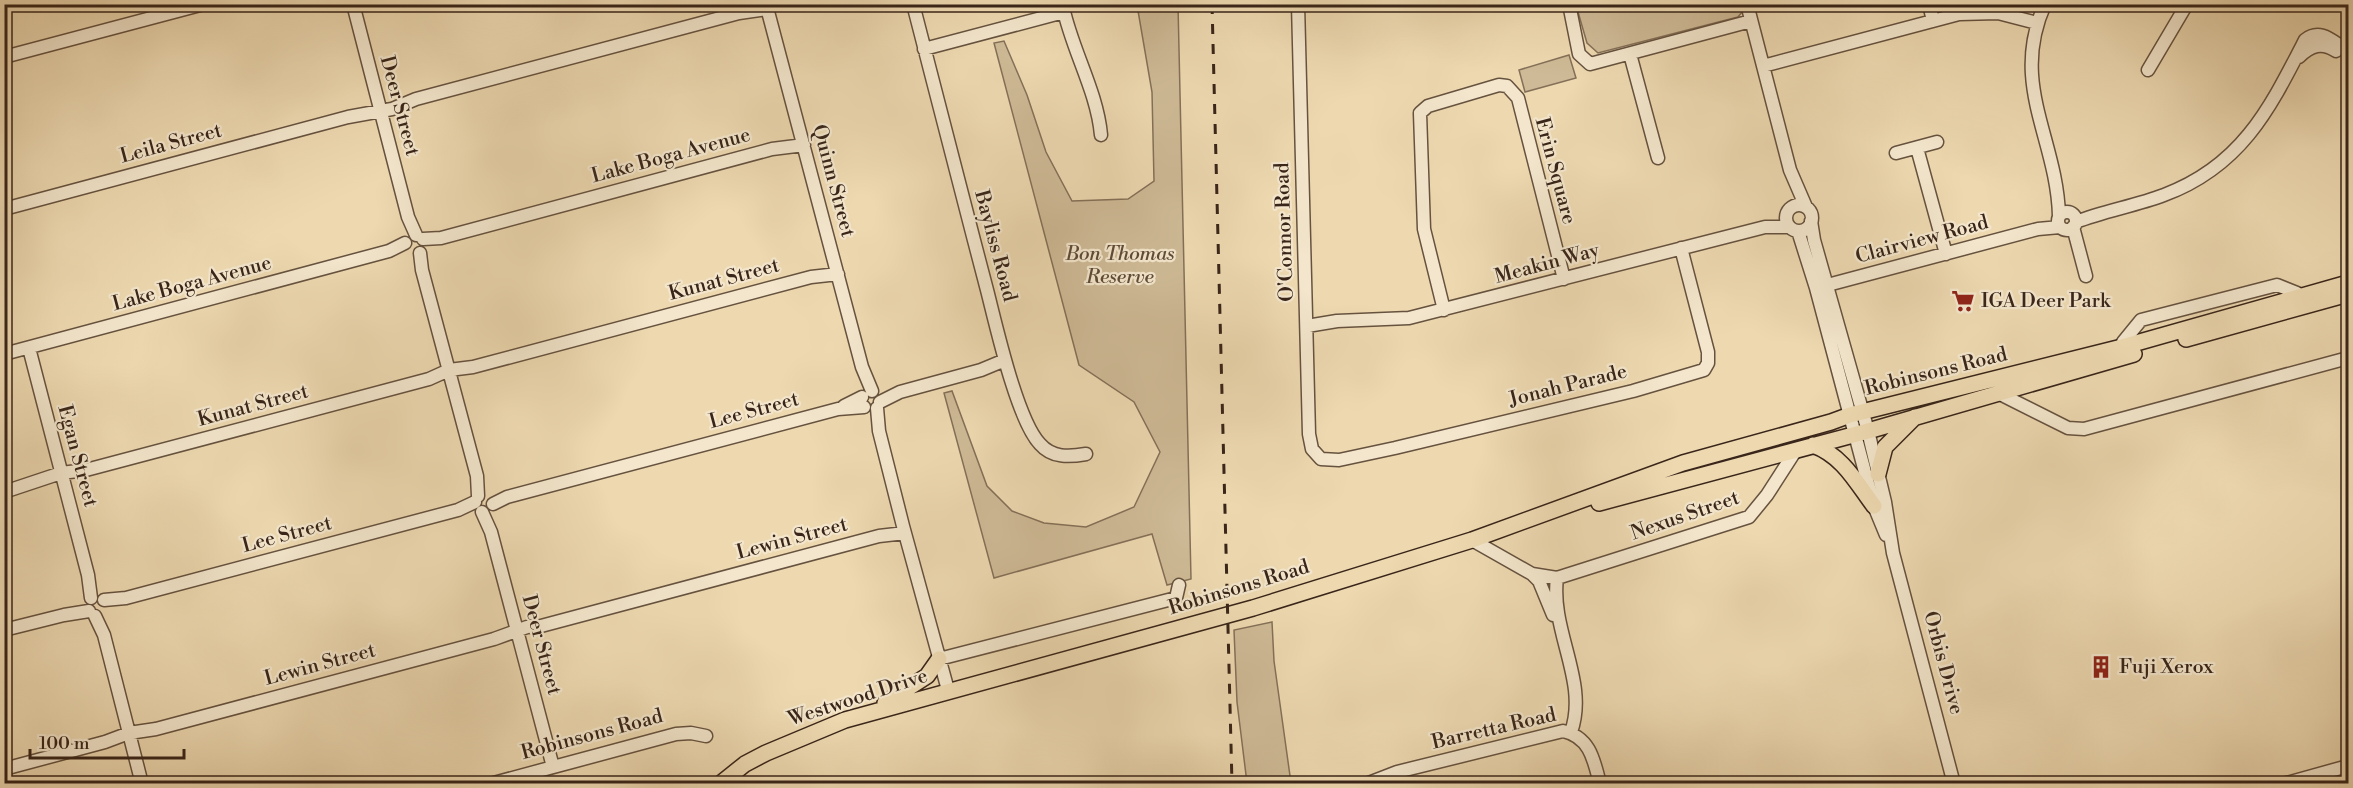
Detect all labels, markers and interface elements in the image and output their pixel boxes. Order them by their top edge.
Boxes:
street label: Deer Street [374,53,424,159]
street label: Erin Square [1529,115,1581,227]
street label: Leila Street [117,118,225,170]
street label: Quinn Street [806,122,860,240]
street label: Lake Boga Avenue [589,123,753,189]
street label: O'Connor Road [1270,161,1300,302]
street label: Bayliss Road [968,187,1022,305]
street label: Clairview Road [1853,210,1992,270]
street label: Meakin Way [1492,238,1602,290]
park label: Bon Thomas Reserve [1065,242,1175,290]
street label: Lake Boga Avenue [110,251,274,317]
street label: Kunat Street [666,253,782,307]
supermarket icon: IGA Deer Park [1950,288,1976,314]
place label: IGA Deer Park [1981,289,2112,314]
street label: Robinsons Road [1862,342,2010,402]
street label: Jonah Parade [1505,359,1630,413]
street label: Kunat Street [195,379,311,433]
street label: Lee Street [706,387,802,435]
street label: Egan Street [51,402,103,510]
street label: Nexus Street [1627,486,1743,546]
street label: Lee Street [239,511,335,559]
street label: Lewin Street [734,512,850,566]
street label: Robinsons Road [1166,555,1313,621]
street label: Deer Street [516,592,566,698]
street label: Orbis Drive [1917,609,1969,717]
street label: Lewin Street [262,638,378,692]
building icon: Fuji Xerox [2088,654,2114,680]
place label: Fuji Xerox [2119,655,2214,680]
street label: Westwood Drive [784,664,931,733]
street label: Barretta Road [1428,702,1559,756]
street label: Robinsons Road [518,704,666,766]
scale bar [30,722,184,760]
text: 100 m [39,732,90,755]

